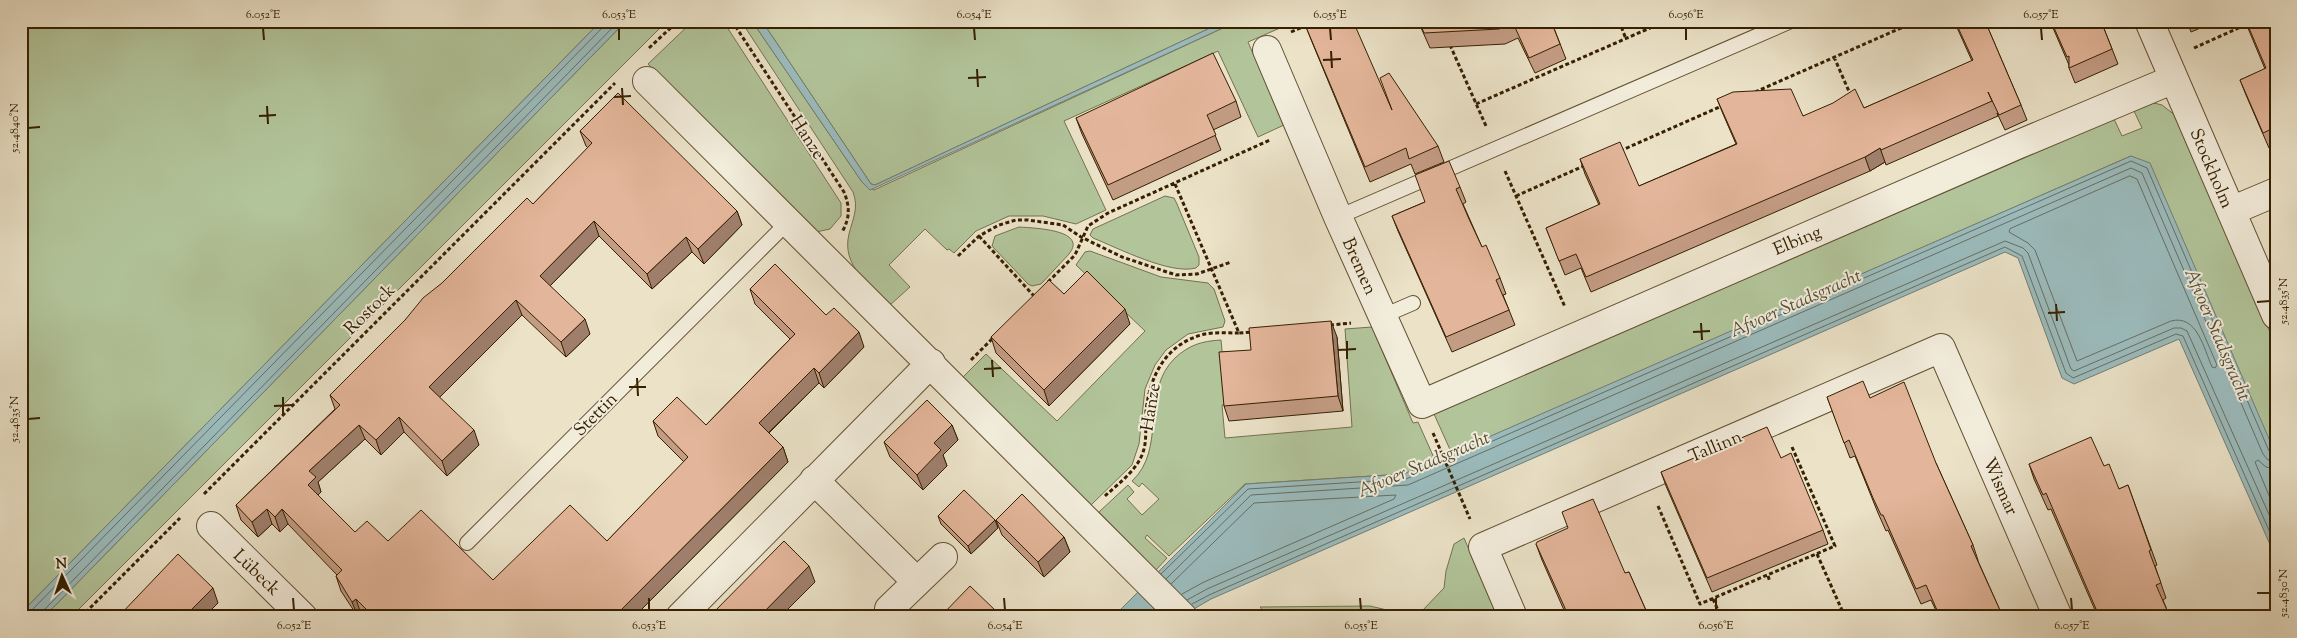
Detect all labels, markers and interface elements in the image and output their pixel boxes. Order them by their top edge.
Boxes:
text: 6.052°E [246,6,281,24]
text: 6.053°E [602,6,637,24]
text: 6.054°E [956,6,992,24]
text: 6.055°E [1313,6,1347,24]
text: 6.056°E [1668,6,1704,24]
text: 6.057°E [2023,6,2059,24]
text: 52.4840°N [6,103,24,154]
street label: Hanze [782,111,830,165]
street label: Stockholm [2182,125,2239,213]
street label: Elbing [1770,220,1826,264]
street label: Bremen [1334,234,1382,300]
water label: Afvoer Stadsgracht [1726,263,1867,345]
water label: Afvoer Stadsgracht [2177,264,2257,406]
text: 52.4835°N [2275,277,2293,325]
street label: Rostock [339,279,402,342]
street label: Hanze [1135,381,1169,433]
street label: Stettin [568,387,625,443]
text: 52.4835°N [6,395,24,443]
water label: Afvoer Stadsgracht [1353,425,1495,505]
street label: Tallinn [1685,425,1747,471]
street label: Wismar [1975,454,2024,520]
street label: Lübeck [226,544,285,603]
north arrow [38,550,88,600]
text: N [55,555,68,575]
text: 52.4830°N [2275,568,2293,618]
text: 6.052°E [277,617,312,635]
text: 6.053°E [632,617,667,635]
text: 6.054°E [987,617,1023,635]
text: 6.055°E [1344,617,1378,635]
text: 6.056°E [1698,617,1734,635]
text: 6.057°E [2054,617,2090,635]

